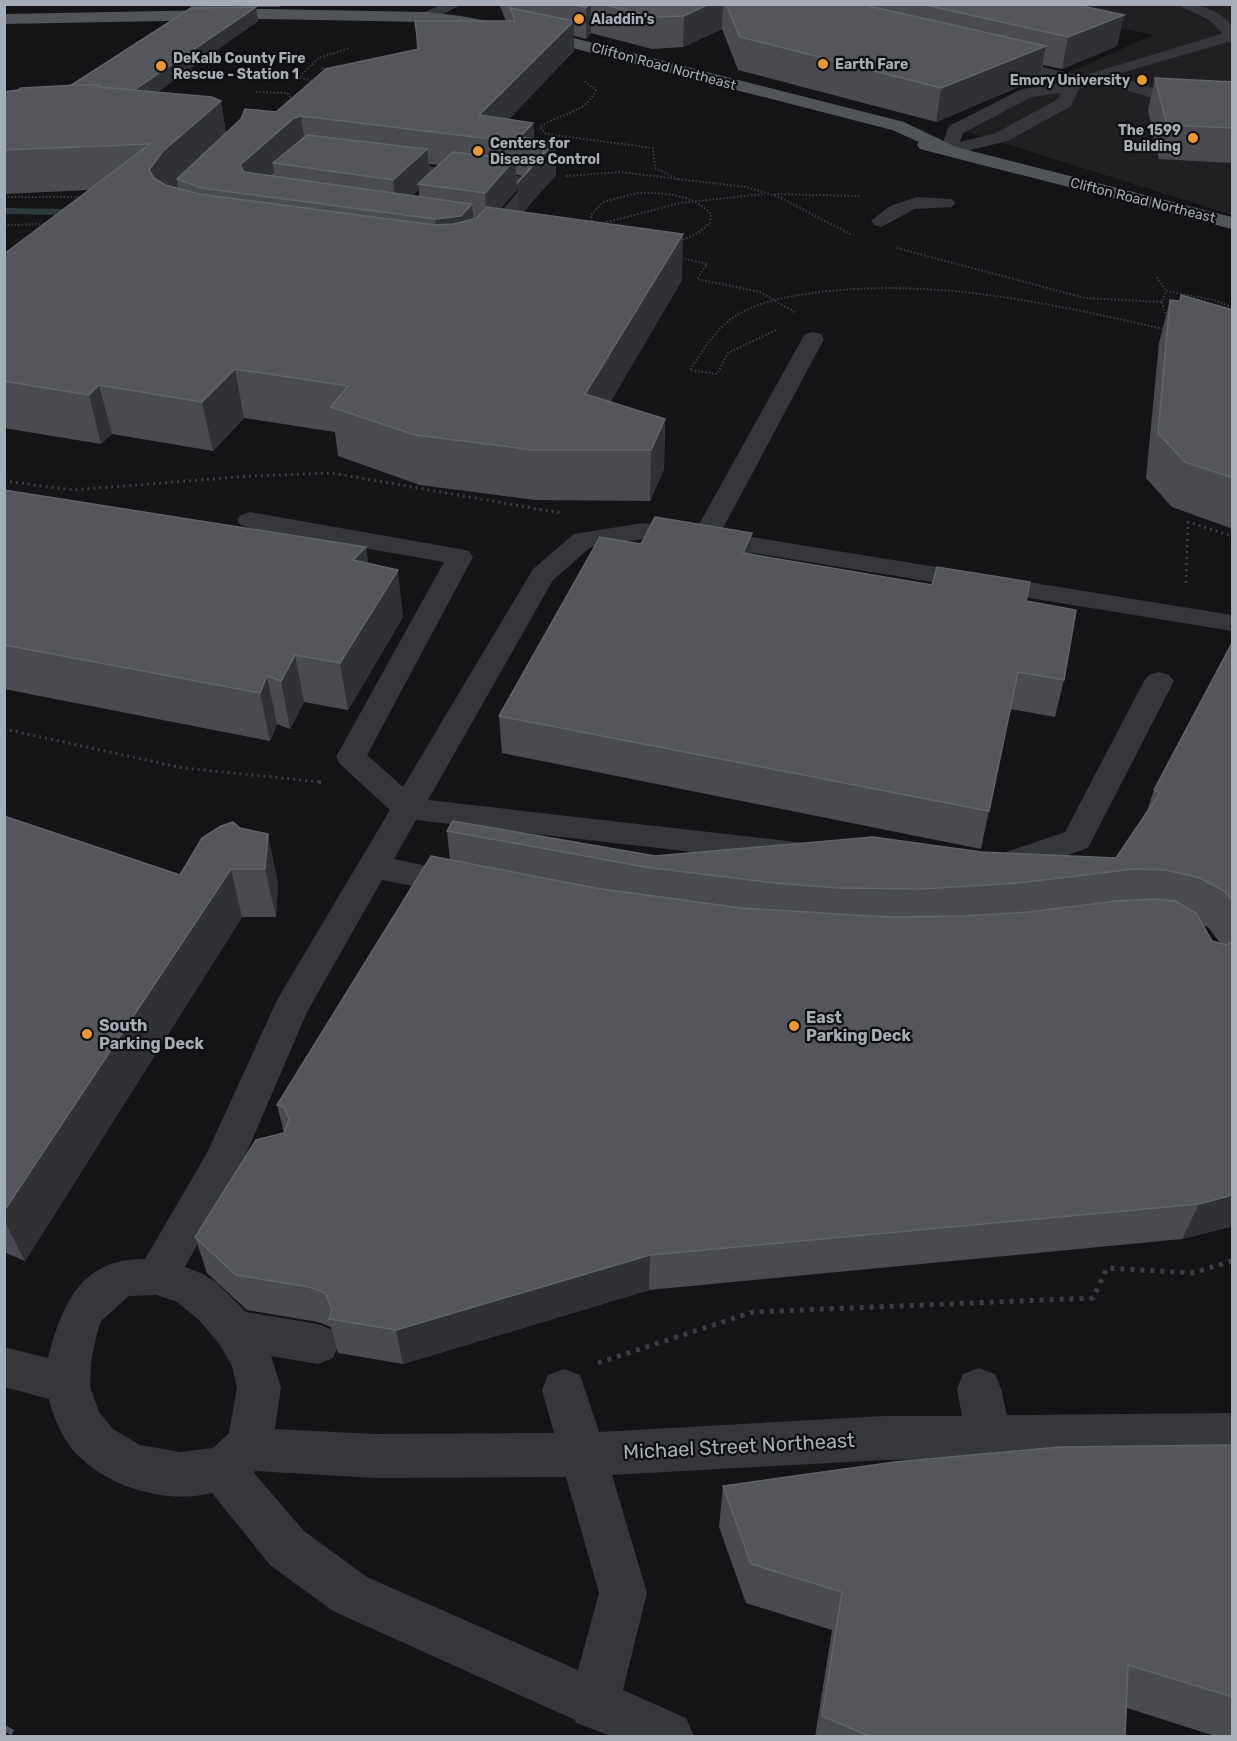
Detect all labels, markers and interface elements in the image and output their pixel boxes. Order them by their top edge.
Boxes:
place label: Aladdin's [591,11,655,28]
marker: Aladdin's [572,12,586,26]
street label: Clifton Road Northeast [590,39,738,94]
place label: DeKalb County Fire Rescue - Station 1 [173,50,306,83]
place label: Earth Fare [835,56,908,73]
marker: Earth Fare [816,57,830,71]
marker: DeKalb County Fire Rescue - Station 1 [154,59,168,73]
place label: Emory University [1010,72,1131,89]
marker: Emory University [1135,73,1149,87]
place label: The 1599 Building [1118,122,1181,155]
marker: The 1599 Building [1186,131,1200,145]
place label: Centers for Disease Control [490,135,600,168]
marker: Centers for Disease Control [471,144,485,158]
street label: Clifton Road Northeast [1069,174,1218,227]
place label: East Parking Deck [806,1008,912,1045]
place label: South Parking Deck [99,1016,205,1053]
marker: East Parking Deck [787,1019,801,1033]
marker: South Parking Deck [80,1027,94,1041]
street label: Michael Street Northeast [623,1428,856,1464]

